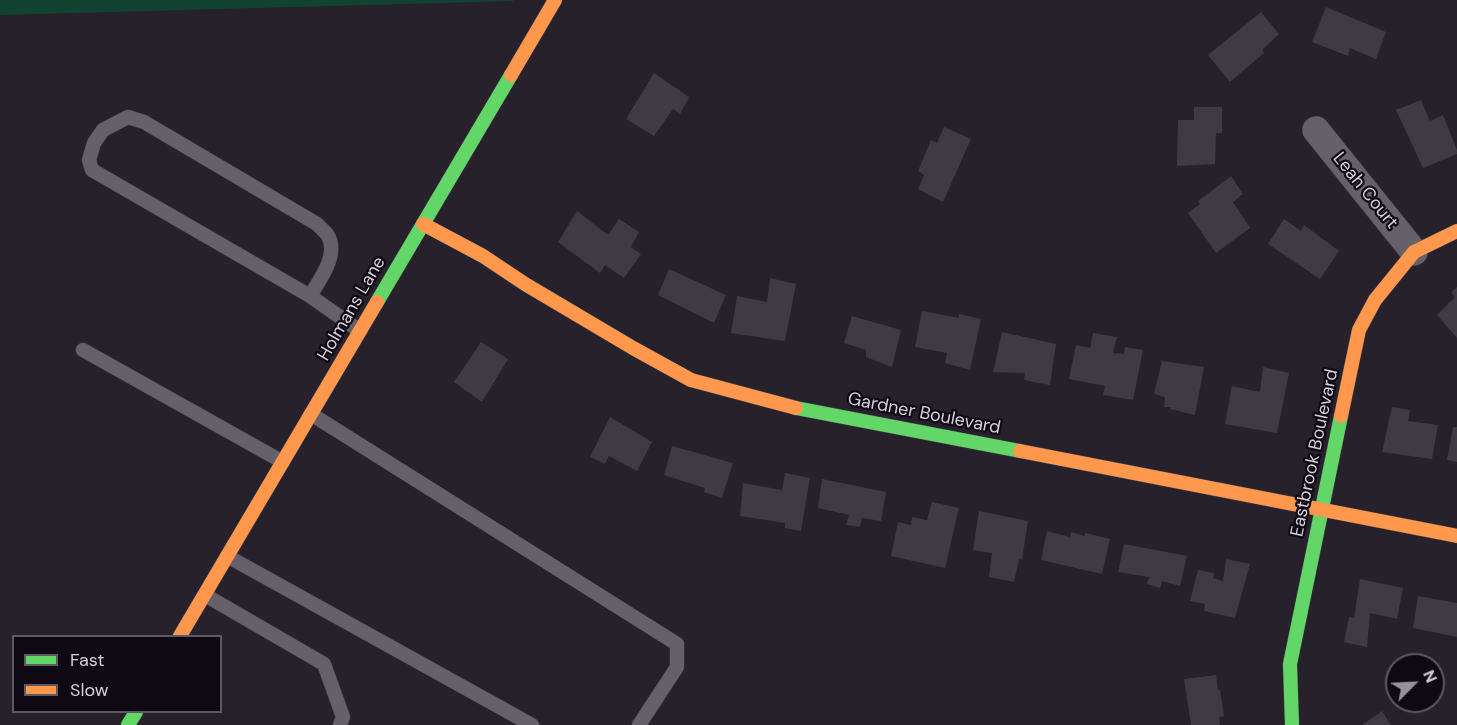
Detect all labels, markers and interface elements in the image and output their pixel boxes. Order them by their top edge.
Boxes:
street label: Leah Court [1328,149,1402,233]
street label: Holmans Lane [313,253,391,365]
street label: Eastbrook Boulevard [1287,367,1343,539]
street label: Gardner Boulevard [846,389,1002,439]
legend [12,635,222,713]
text: Fast [70,648,105,672]
north arrow [1385,653,1445,713]
text: N [1418,667,1442,686]
text: Slow [70,678,109,702]

